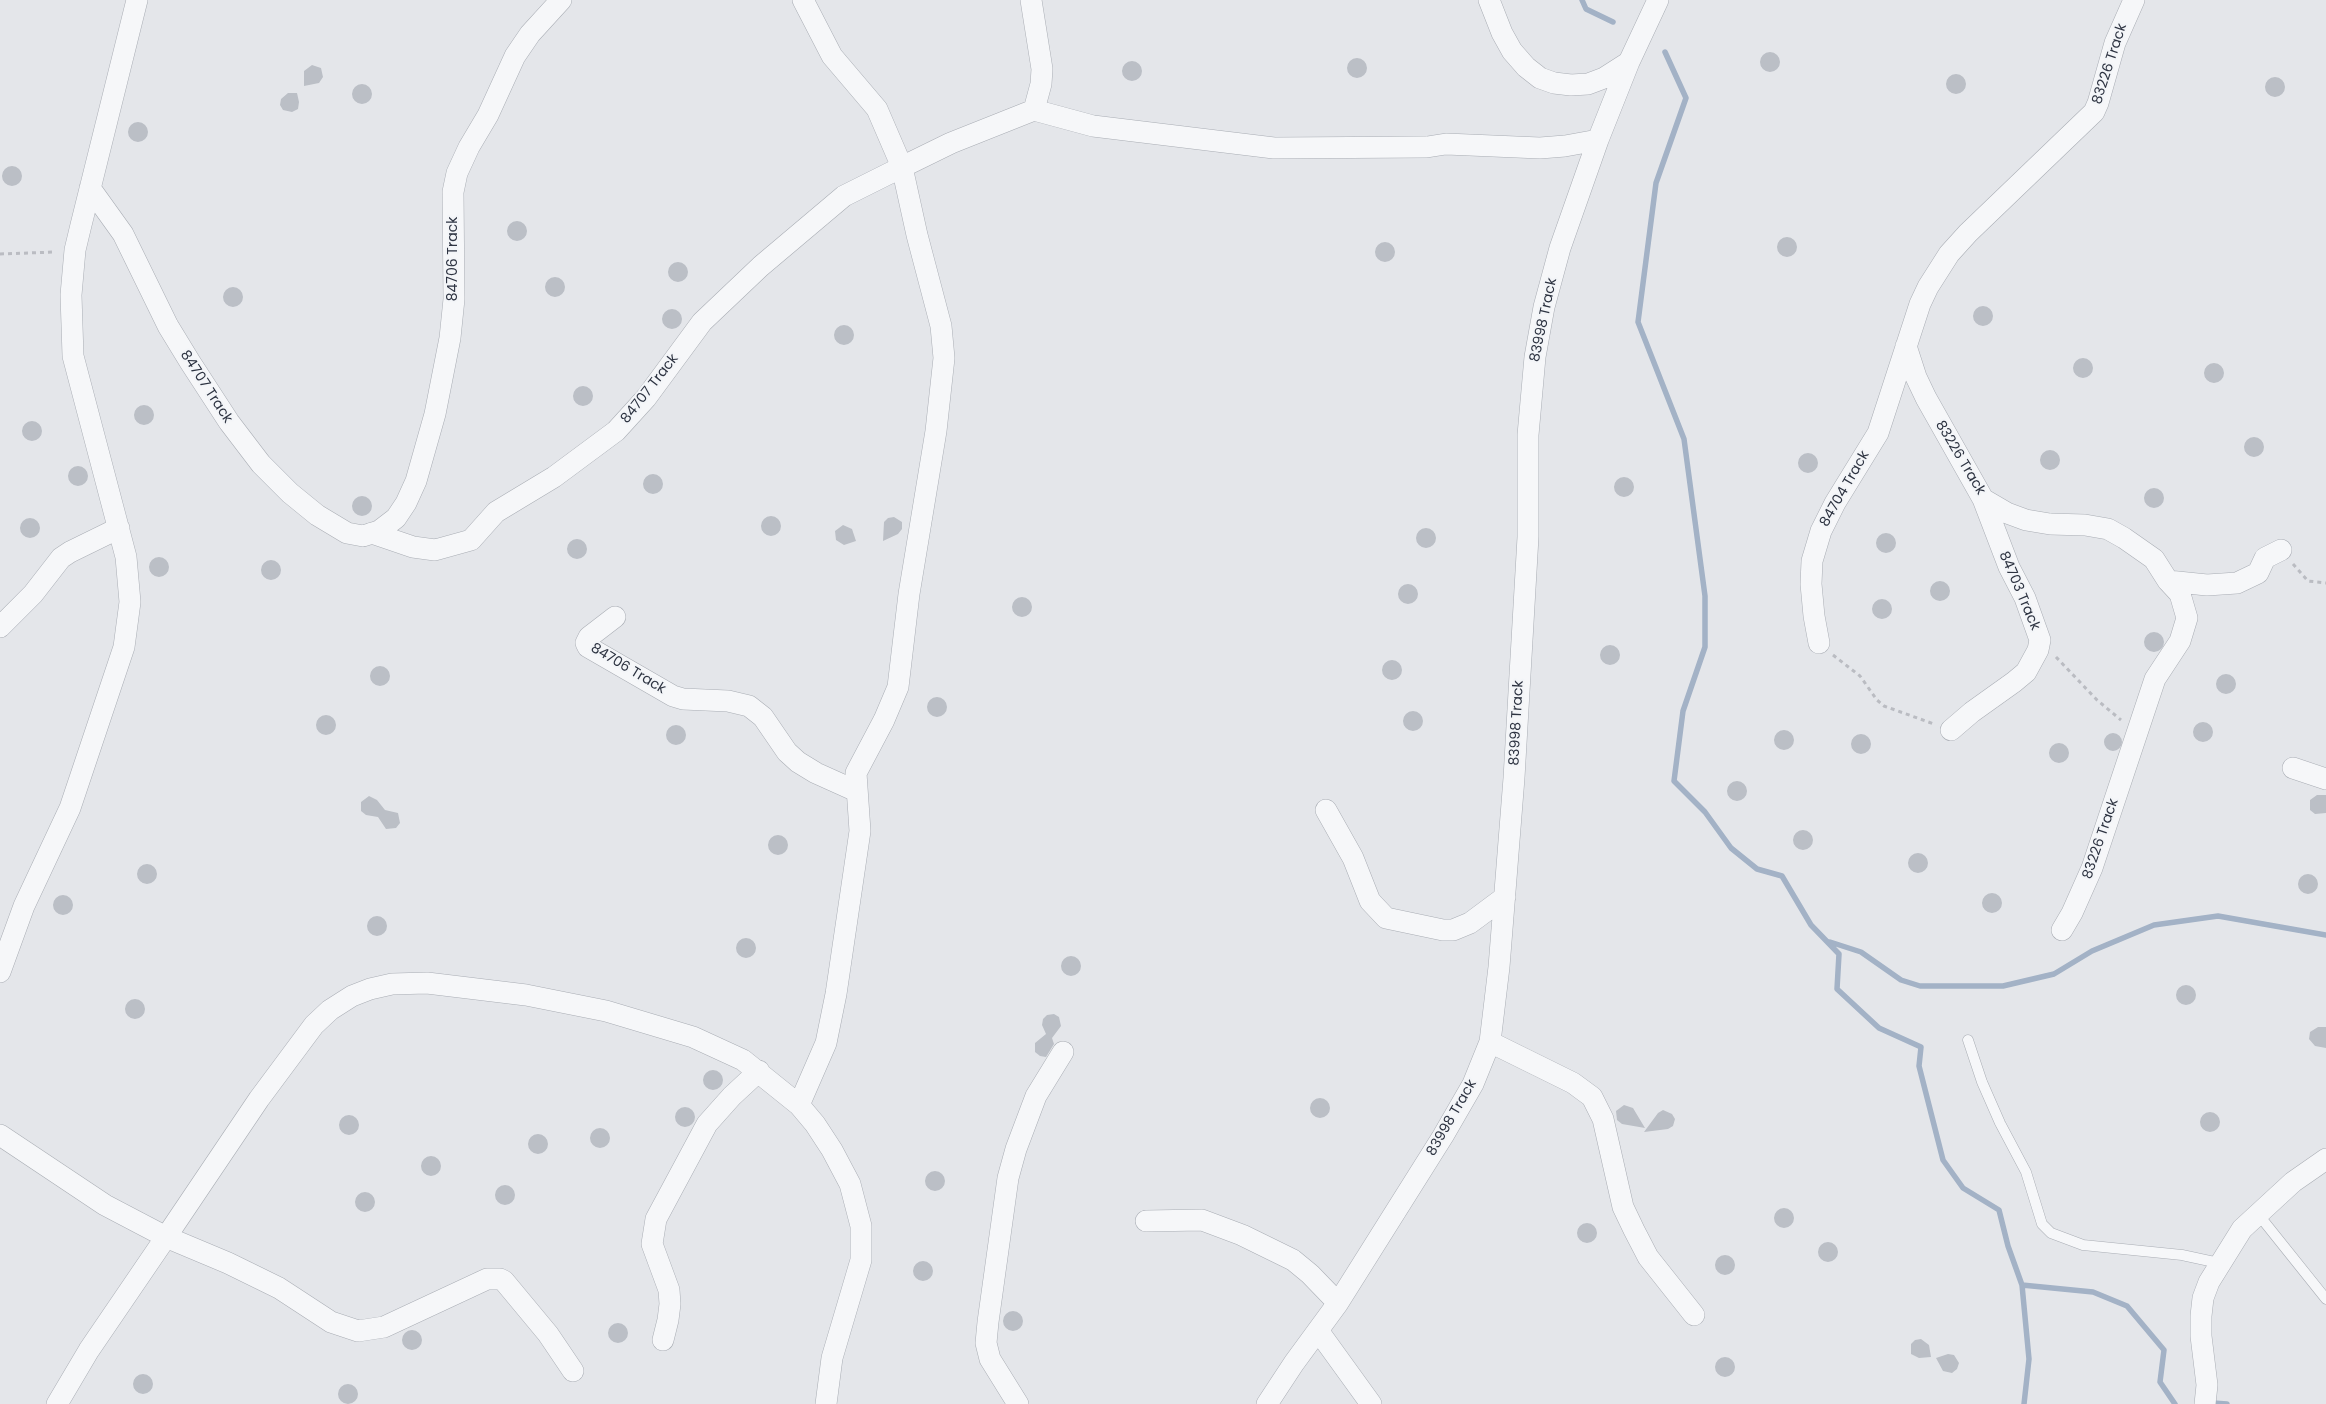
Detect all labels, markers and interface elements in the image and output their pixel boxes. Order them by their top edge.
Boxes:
street label: 83226 Track [2089,22,2131,106]
street label: 84706 Track [445,217,461,301]
street label: 83998 Track [1527,277,1561,363]
street label: 84707 Track [176,347,236,427]
street label: 84707 Track [618,351,682,427]
street label: 83226 Track [1931,418,1989,498]
street label: 84704 Track [1817,448,1873,530]
street label: 84703 Track [1995,549,2043,633]
street label: 84706 Track [587,640,669,698]
street label: 83998 Track [1506,680,1528,766]
street label: 83226 Track [2079,797,2123,881]
street label: 83998 Track [1423,1077,1481,1159]

